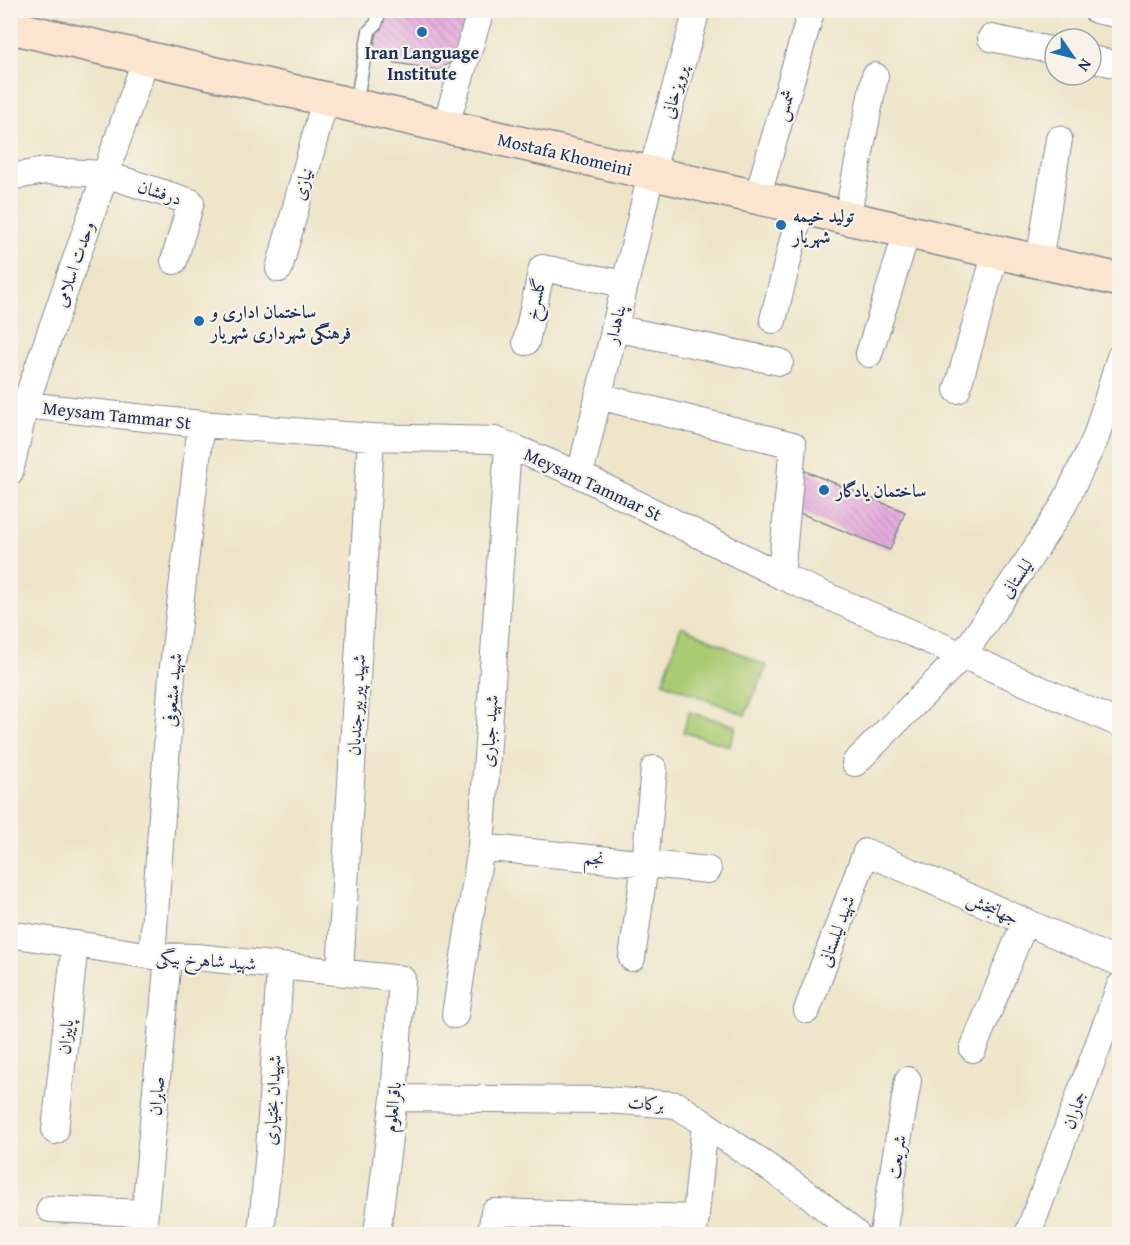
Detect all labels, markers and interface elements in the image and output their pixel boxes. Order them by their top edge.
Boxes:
marker: Iran Language Institute [415,25,429,39]
north arrow [1043,27,1103,87]
place label: Iran Language Institute [365,39,479,87]
text: N [1072,54,1098,77]
street label: پرویزخانی [654,61,695,122]
street label: شمس [767,86,801,124]
street label: Mostafa Khomeini [495,125,635,183]
street label: نیازی [285,165,319,203]
street label: درفشان [134,172,186,212]
place label: تولید خیمه شهریار [791,202,855,250]
street label: وحدت اسلامی [47,217,101,311]
marker: تولید خیمه شهریار [774,218,788,232]
street label: گلسرخ [517,275,556,323]
place label: ساختمان اداری و فرهنگی شهرداری شهریار [209,298,351,346]
street label: پناهدار [597,301,634,349]
marker: ساختمان اداری و فرهنگی شهرداری شهریار [192,314,206,328]
street label: Meysam Tammar St [42,394,193,436]
street label: Meysam Tammar St [520,440,667,528]
place label: ساختمان یادگار [834,477,927,504]
marker: ساختمان یادگار [817,483,831,497]
street label: لیلستانی [993,553,1039,603]
street label: شهید مشعوفی [155,652,189,728]
street label: شهید پیربیرجندیان [340,653,372,757]
street label: شهید جباری [473,694,505,768]
street label: نجم [582,843,606,876]
street label: جهانبخش [963,885,1023,931]
street label: شهید لیلستانی [811,891,861,971]
street label: شهید شاهرخ بیگی [155,943,257,980]
street label: پاییزان [50,1017,80,1056]
street label: شهیدان بختیاری [256,1054,288,1146]
street label: صابران [141,1075,171,1117]
street label: باقرالعلوم [376,1080,411,1134]
street label: جماران [1055,1087,1093,1133]
street label: برکات [627,1088,665,1118]
street label: شریعت [879,1133,913,1181]

